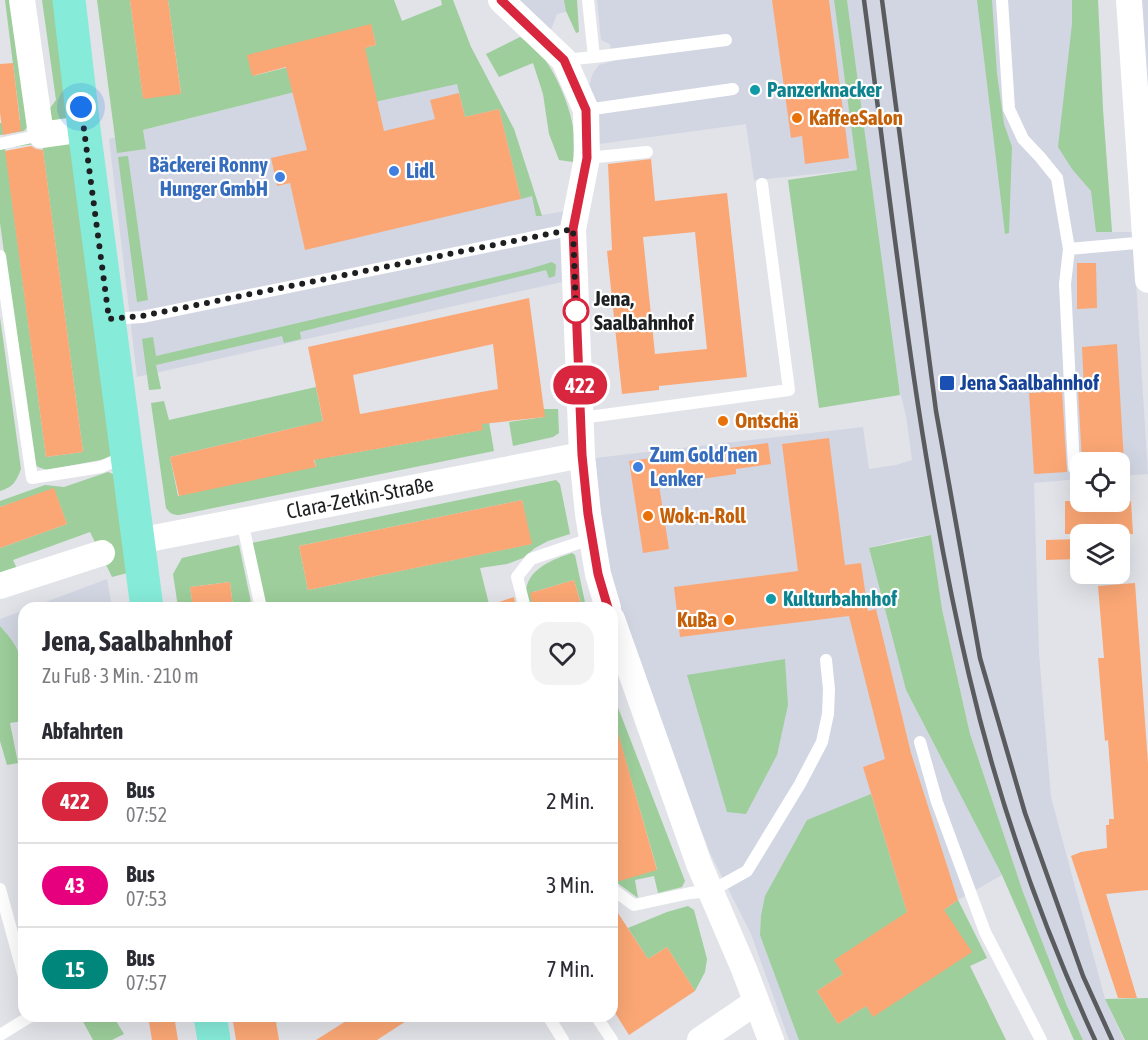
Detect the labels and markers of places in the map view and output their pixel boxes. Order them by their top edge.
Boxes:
place label: Panzerknacker [767,77,882,101]
marker: Panzerknacker [748,83,762,97]
place label: KaffeeSalon [809,105,903,129]
marker: KaffeeSalon [790,111,804,125]
place label: Bäckerei Ronny Hunger GmbH [149,152,268,200]
place label: Lidl [406,158,435,182]
marker: Lidl [387,164,401,178]
marker: Bäckerei Ronny Hunger GmbH [273,170,287,184]
place label: Jena, Saalbahnhof [593,286,694,334]
marker: Jena, Saalbahnhof [563,298,589,324]
place label: Jena Saalbahnhof [959,370,1099,394]
marker: Jena Saalbahnhof [938,374,956,392]
place label: Ontschä [735,408,799,432]
marker: Ontschä [716,414,730,428]
place label: Zum Gold’nen Lenker [650,442,757,490]
marker: Zum Gold’nen Lenker [631,460,645,474]
place label: Wok-n-Roll [659,503,746,527]
marker: Wok-n-Roll [641,509,655,523]
place label: Kulturbahnhof [783,586,897,610]
marker: Kulturbahnhof [764,592,778,606]
place label: KuBa [677,607,717,631]
marker: KuBa [722,613,736,627]

